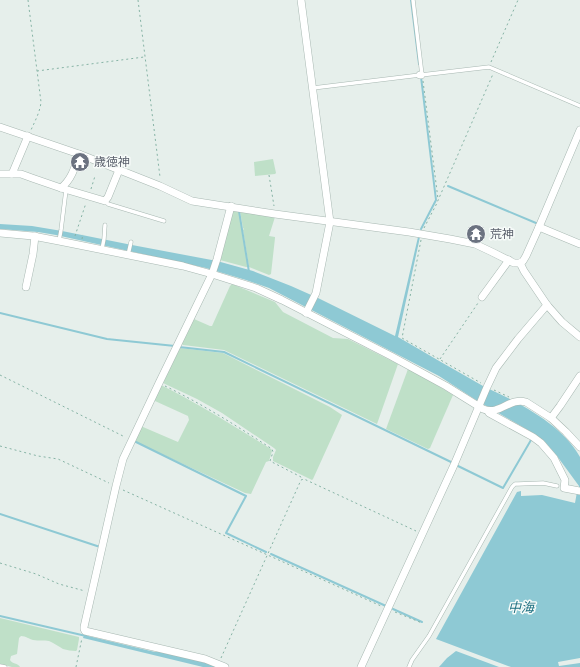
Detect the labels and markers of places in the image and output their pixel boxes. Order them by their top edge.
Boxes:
temple icon: 歳徳神 [69,151,91,173]
place label: 歳徳神 [94,155,130,169]
temple icon: 荒神 [465,223,487,245]
place label: 荒神 [490,227,514,241]

